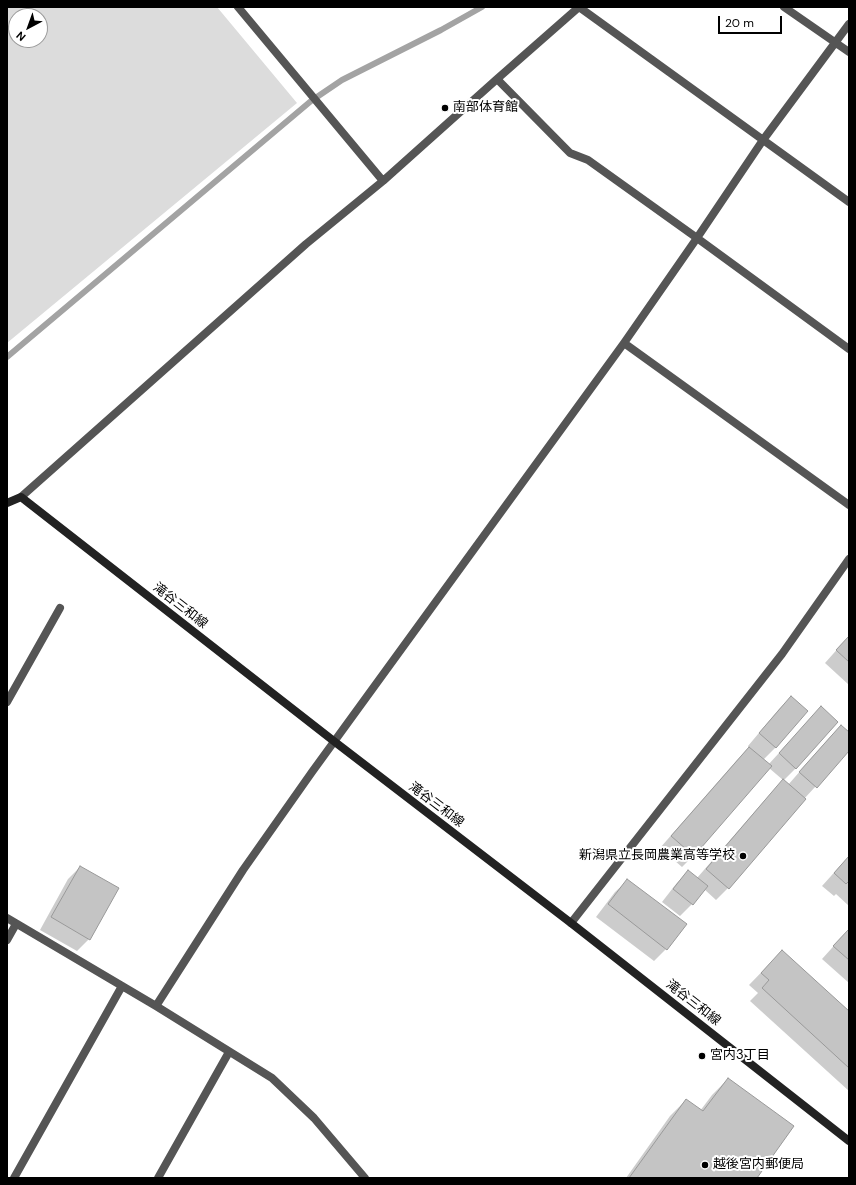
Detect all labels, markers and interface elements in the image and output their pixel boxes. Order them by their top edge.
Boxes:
north arrow [8,8,48,48]
scale bar [720,8,784,34]
text: 20 m [725,15,754,31]
text: N [13,28,28,44]
place label: 南部体育館 [453,100,518,116]
marker: 南部体育館 [440,103,450,113]
street label: 滝谷三和線 [150,580,210,632]
street label: 滝谷三和線 [405,779,467,831]
place label: 新潟県立長岡農業高等学校 [579,848,735,864]
marker: 新潟県立長岡農業高等学校 [738,851,748,861]
street label: 滝谷三和線 [663,977,723,1029]
place label: 宮内3丁目 [710,1048,770,1064]
marker: 宮内3丁目 [697,1051,707,1061]
place label: 越後宮内郵便局 [713,1157,804,1173]
marker: 越後宮内郵便局 [700,1160,710,1170]

